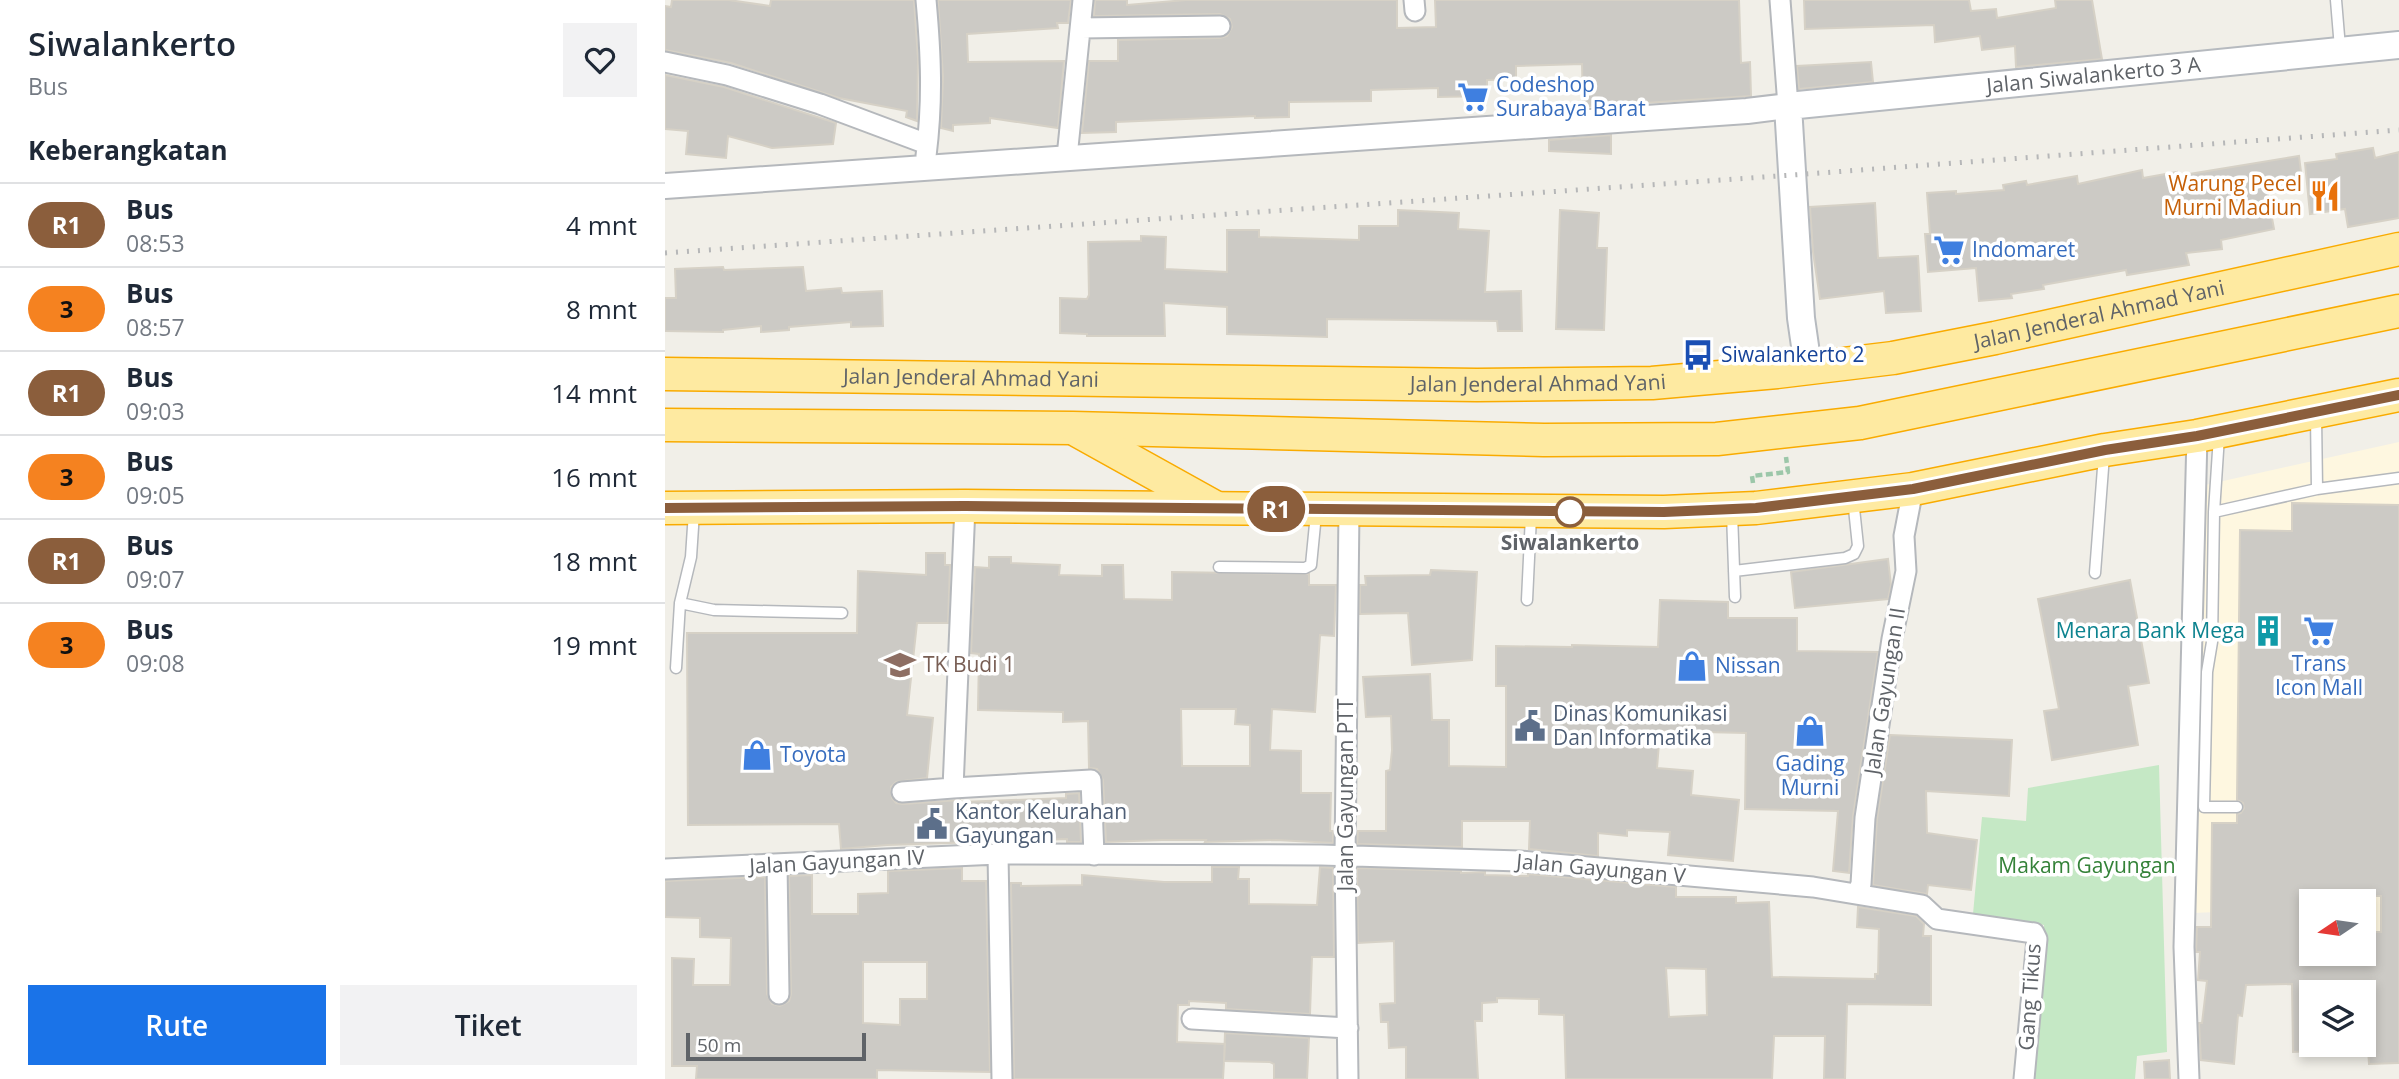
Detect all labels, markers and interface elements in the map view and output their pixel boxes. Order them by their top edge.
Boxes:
text: Siwalankerto [28,21,236,66]
button: heart [563,23,637,97]
street label: Jalan Siwalankerto 3 A [1983,50,2203,99]
text: Bus [28,70,68,102]
place label: Codeshop Surabaya Barat [1496,70,1646,122]
supermarket icon: Codeshop Surabaya Barat [1456,80,1490,114]
text: Keberangkatan [28,132,228,168]
place label: Warung Pecel Murni Madiun [2164,169,2302,221]
restaurant icon: Warung Pecel Murni Madiun [2308,179,2342,213]
text: Bus [126,191,173,227]
text: 4 mnt [566,207,637,243]
text: R1 [52,208,81,241]
text: 08:53 [126,227,185,259]
supermarket icon: Indomaret [1932,233,1966,267]
place label: Indomaret [1972,235,2075,263]
street label: Jalan Jenderal Ahmad Yani [1969,273,2227,355]
text: Bus [126,275,173,311]
text: 8 mnt [566,291,637,327]
text: 3 [60,292,73,325]
text: 08:57 [126,311,185,343]
bus stop icon: Siwalankerto 2 [1681,338,1715,372]
place label: Siwalankerto 2 [1721,340,1865,368]
text: Bus [126,359,173,395]
street label: Jalan Jenderal Ahmad Yani [841,361,1099,393]
street label: Jalan Jenderal Ahmad Yani [1408,367,1667,398]
text: 14 mnt [551,375,637,411]
text: R1 [52,376,81,409]
text: 09:03 [126,395,185,427]
text: Bus [126,443,173,479]
text: 16 mnt [551,459,637,495]
text: 3 [60,460,73,493]
text: 09:05 [126,479,185,511]
line badge: R1 [1245,486,1307,532]
text: R1 [1261,492,1291,525]
marker: Siwalankerto [1555,497,1585,527]
text: Bus [126,527,173,563]
place label: Siwalankerto [1501,528,1639,556]
text: 18 mnt [551,543,637,579]
text: R1 [52,544,81,577]
text: 09:07 [126,563,185,595]
street label: Jalan Gayungan II [1857,605,1911,778]
text: Bus [126,611,173,647]
building icon: Menara Bank Mega [2251,614,2285,648]
supermarket icon: Trans Icon Mall [2302,614,2336,648]
place label: Menara Bank Mega [2056,616,2245,644]
text: 19 mnt [551,627,637,663]
text: 3 [60,628,73,661]
text: 09:08 [126,647,185,679]
school or university icon: TK Budi 1 [883,648,917,682]
shop icon: Nissan [1675,649,1709,683]
place label: Trans Icon Mall [2275,649,2363,701]
place label: TK Budi 1 [923,650,1015,678]
place label: Nissan [1715,651,1781,679]
street label: Jalan Gayungan PTT [1331,698,1359,894]
place label: Dinas Komunikasi Dan Informatika [1553,699,1728,751]
public building icon: Dinas Komunikasi Dan Informatika [1513,709,1547,743]
shop icon: Gading Murni [1793,714,1827,748]
shop icon: Toyota [740,738,774,772]
place label: Toyota [780,740,847,768]
place label: Gading Murni [1775,749,1845,801]
place label: Kantor Kelurahan Gayungan [955,797,1127,849]
public building icon: Kantor Kelurahan Gayungan [915,807,949,841]
street label: Jalan Gayungan IV [747,842,926,880]
street label: Jalan Gayungan V [1513,846,1687,889]
park label: Makam Gayungan [1998,851,2176,879]
north arrow [2299,889,2377,966]
map controls [2299,889,2376,1057]
street label: Gang Tikus [2011,942,2047,1052]
button: layers [2299,980,2376,1057]
button: Rute [28,985,326,1065]
button: Tiket [340,985,637,1065]
scale bar [686,1030,866,1062]
text: 50 m [697,1032,741,1058]

